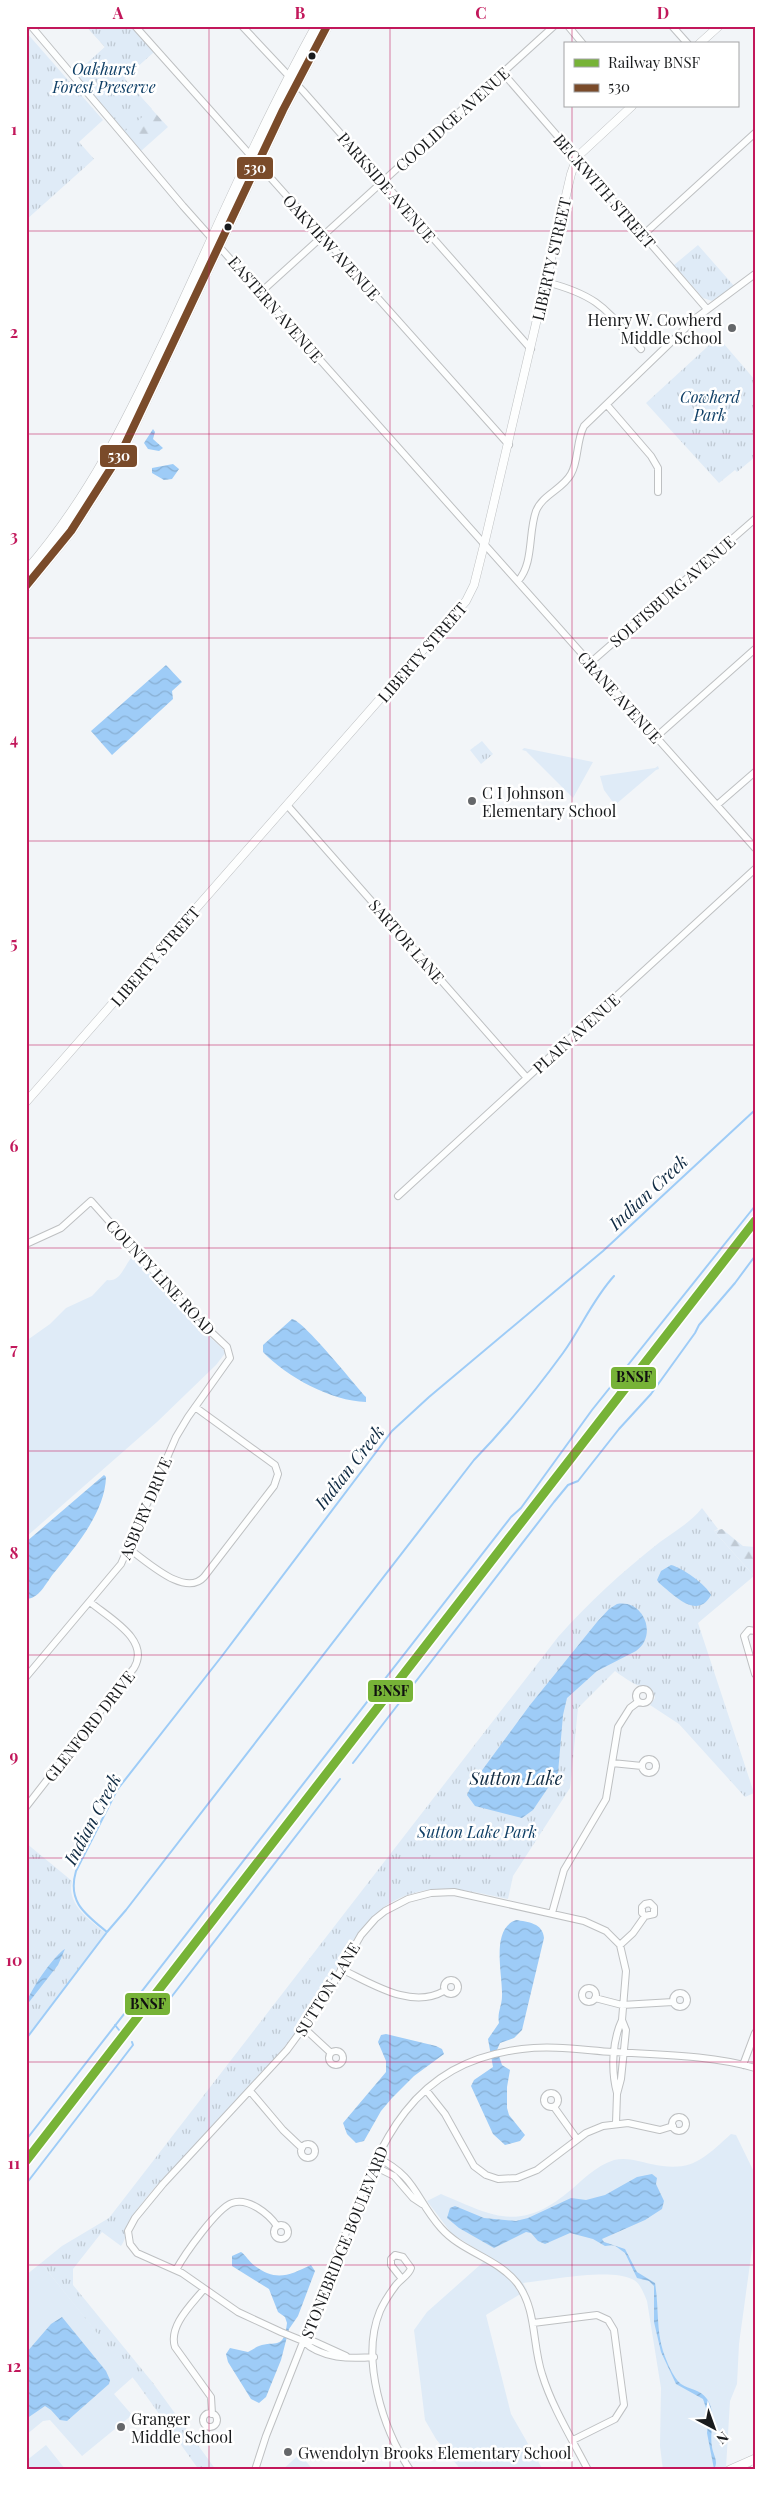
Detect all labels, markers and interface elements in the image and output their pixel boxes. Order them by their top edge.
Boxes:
text: A [112,2,124,23]
text: B [295,2,306,23]
text: C [475,2,487,23]
text: D [657,2,669,23]
legend [564,42,738,108]
unlabelled marker [307,51,317,61]
text: Railway BNSF [608,52,701,72]
park label: Oakhurst Forest Preserve [51,58,156,97]
street label: COOLIDGE AVENUE [391,62,513,176]
text: 530 [608,76,630,96]
text: 1 [11,118,17,139]
street label: PARKSIDE AVENUE [333,128,441,246]
street label: BECKWITH STREET [549,129,661,253]
line badge: 530 [236,156,274,180]
text: 530 [244,158,266,177]
street label: OAKVIEW AVENUE [279,190,385,304]
street label: LIBERTY STREET [527,195,575,323]
unlabelled marker [223,222,233,232]
street label: EASTERN AVENUE [224,251,328,367]
place label: Henry W. Cowherd Middle School [588,309,722,348]
text: 2 [10,321,18,342]
marker: Henry W. Cowherd Middle School [726,322,738,334]
park label: Cowherd Park [680,386,741,425]
line badge: 530 [99,444,138,468]
text: 530 [108,446,130,465]
text: 3 [10,525,18,546]
street label: SOLFISBURG AVENUE [605,531,739,651]
street label: LIBERTY STREET [373,598,471,706]
street label: CRANE AVENUE [573,647,667,747]
text: 4 [10,728,18,749]
place label: C I Johnson Elementary School [482,782,617,821]
marker: C I Johnson Elementary School [466,795,478,807]
street label: SARTOR LANE [365,895,449,987]
street label: LIBERTY STREET [106,902,204,1010]
text: 5 [10,932,18,953]
street label: PLAIN AVENUE [528,988,624,1078]
text: 6 [10,1135,19,1156]
water label: Indian Creek [602,1149,693,1236]
street label: COUNTY LINE ROAD [102,1215,220,1339]
text: 7 [10,1338,18,1359]
line badge: BNSF [610,1366,657,1390]
text: BNSF [616,1367,652,1386]
water label: Indian Creek [308,1420,389,1515]
street label: ASBURY DRIVE [114,1454,176,1563]
text: 8 [10,1542,19,1563]
street label: GLENFORD DRIVE [39,1666,139,1786]
line badge: BNSF [367,1679,414,1703]
text: BNSF [373,1681,409,1700]
text: 9 [10,1745,19,1766]
water label: Sutton Lake [468,1766,563,1790]
water label: Indian Creek [57,1769,126,1870]
park label: Sutton Lake Park [416,1821,537,1842]
street label: SUTTON LANE [290,1938,364,2040]
text: 10 [6,1949,22,1970]
line badge: BNSF [124,1992,171,2016]
text: BNSF [130,1994,166,2013]
street label: STONEBRIDGE BOULEVARD [296,2143,392,2341]
text: 11 [8,2152,20,2173]
text: 12 [7,2355,21,2376]
north arrow [688,2404,738,2454]
place label: Granger Middle School [131,2408,233,2447]
marker: Granger Middle School [115,2421,127,2433]
text: N [713,2428,733,2449]
place label: Gwendolyn Brooks Elementary School [298,2442,572,2463]
marker: Gwendolyn Brooks Elementary School [282,2446,294,2458]

